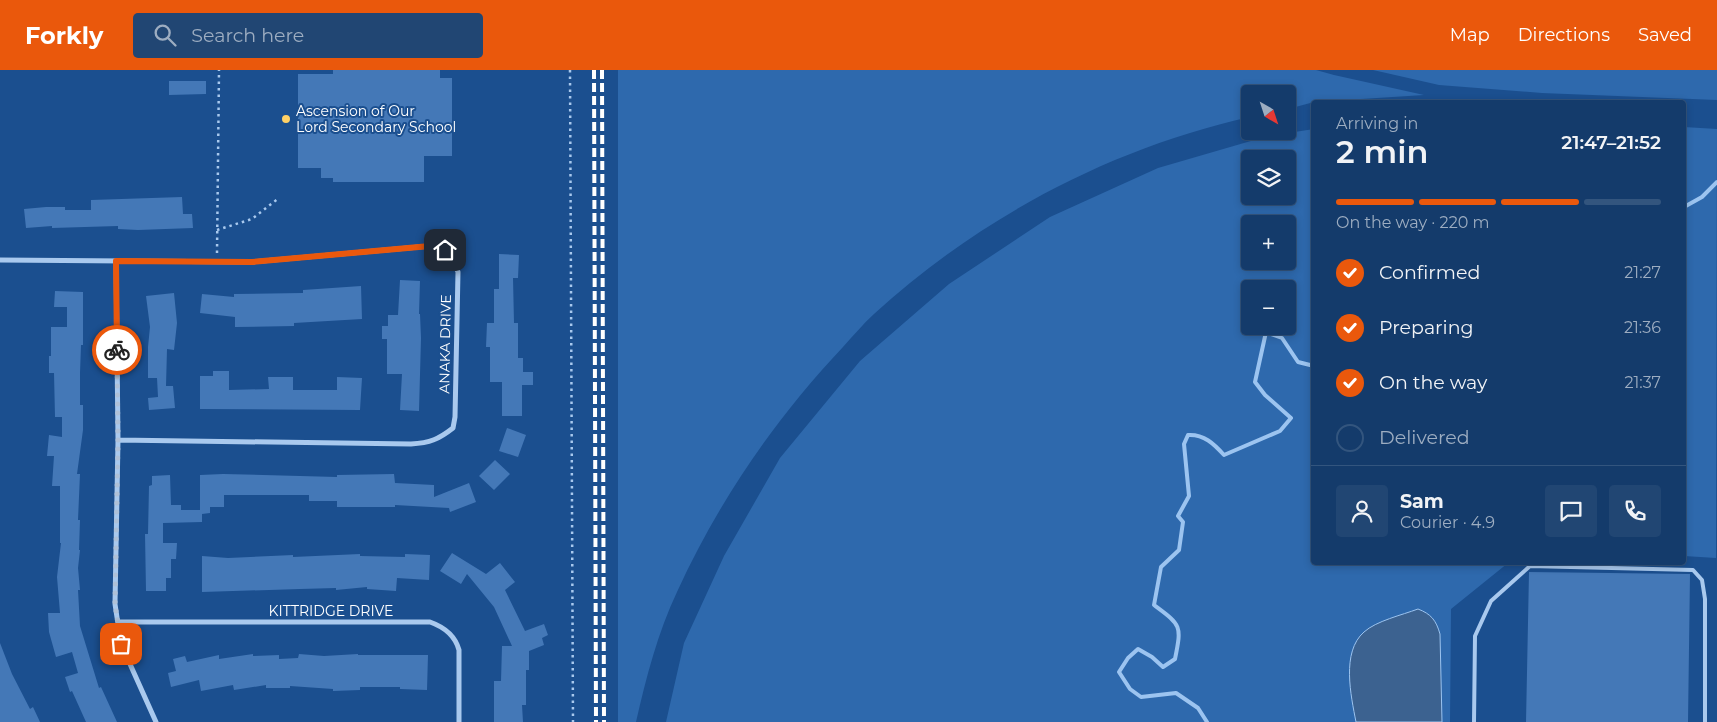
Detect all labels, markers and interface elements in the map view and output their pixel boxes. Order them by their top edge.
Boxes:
search box [133,13,483,58]
text: Forkly [25,21,103,50]
icon: search [151,21,179,49]
text: Search here [191,24,304,47]
text: Map [1450,24,1490,46]
text: Directions [1518,24,1610,46]
text: Saved [1638,24,1692,46]
north arrow [1241,85,1296,140]
map controls [1241,85,1296,335]
place label: Ascension of Our Lord Secondary School [296,102,456,136]
marker: Ascension of Our Lord Secondary School [280,113,292,125]
text: Arriving in [1336,114,1418,133]
text: 21:47–21:52 [1561,131,1661,154]
text: 2 min [1336,132,1428,171]
button: layers [1241,150,1296,205]
text: On the way · 220 m [1336,213,1489,232]
button: + [1241,215,1296,270]
pin [424,229,466,271]
icon: home [431,236,459,264]
icon: check [1336,259,1364,287]
text: Confirmed [1379,261,1480,284]
text: 21:27 [1624,263,1661,282]
button: − [1241,280,1296,335]
street label: ANAKA DRIVE [435,294,455,394]
icon: check [1336,314,1364,342]
text: Preparing [1379,316,1474,339]
text: 21:36 [1624,318,1661,337]
courier [92,325,142,375]
icon: bike [103,336,131,364]
icon: check [1336,369,1364,397]
text: On the way [1379,371,1487,394]
text: 21:37 [1624,373,1661,392]
text: Delivered [1379,426,1470,449]
button: person [1336,485,1388,537]
button: chat [1545,485,1597,537]
button: phone [1609,485,1661,537]
text: Sam [1400,490,1444,513]
text: Courier · 4.9 [1400,513,1495,532]
street label: KITTRIDGE DRIVE [269,602,393,620]
pin [100,623,142,665]
icon: bag [107,630,135,658]

